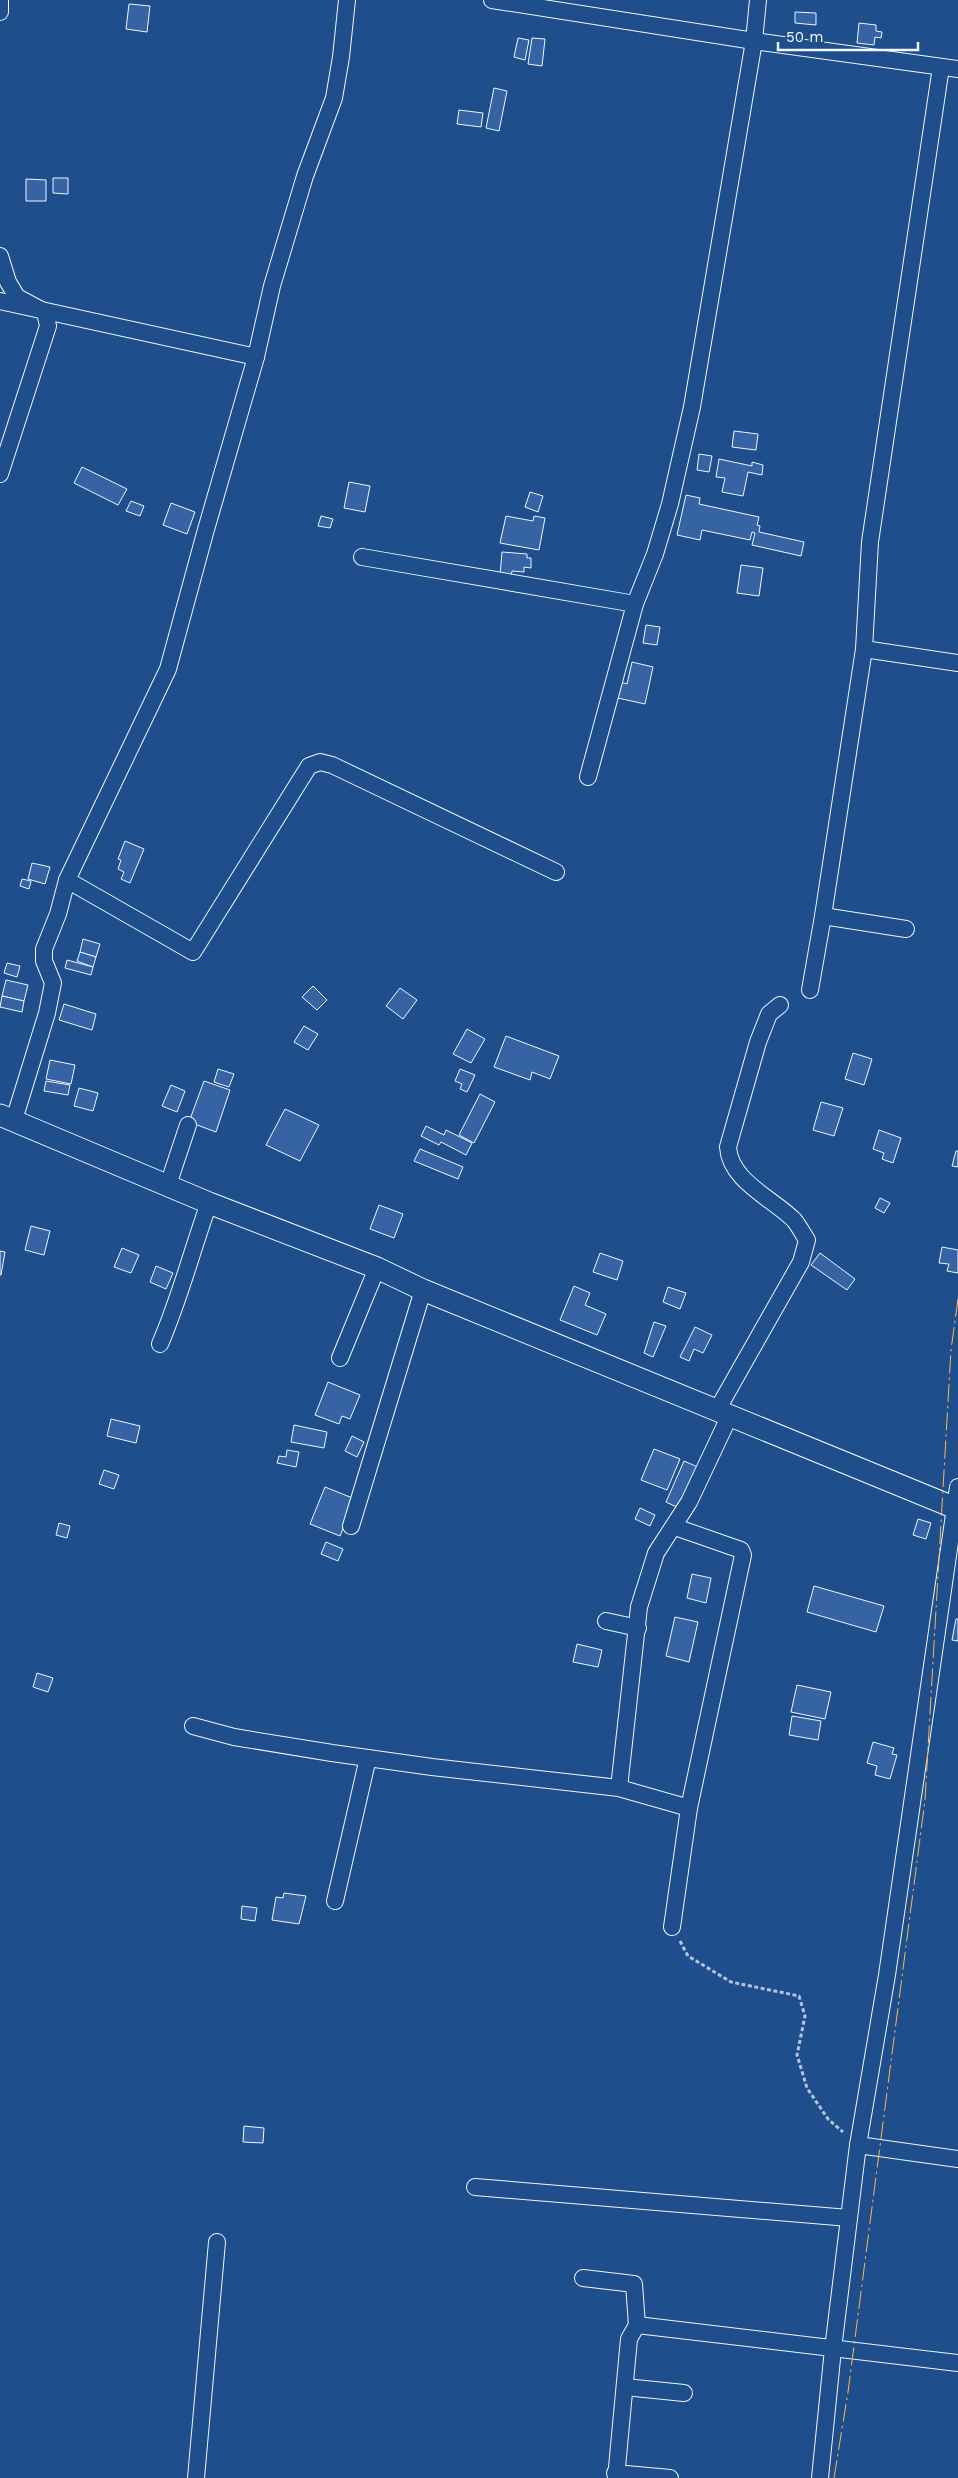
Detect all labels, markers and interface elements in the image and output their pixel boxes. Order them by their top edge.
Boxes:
scale bar [778,20,918,52]
text: 50 m [786,28,823,46]

